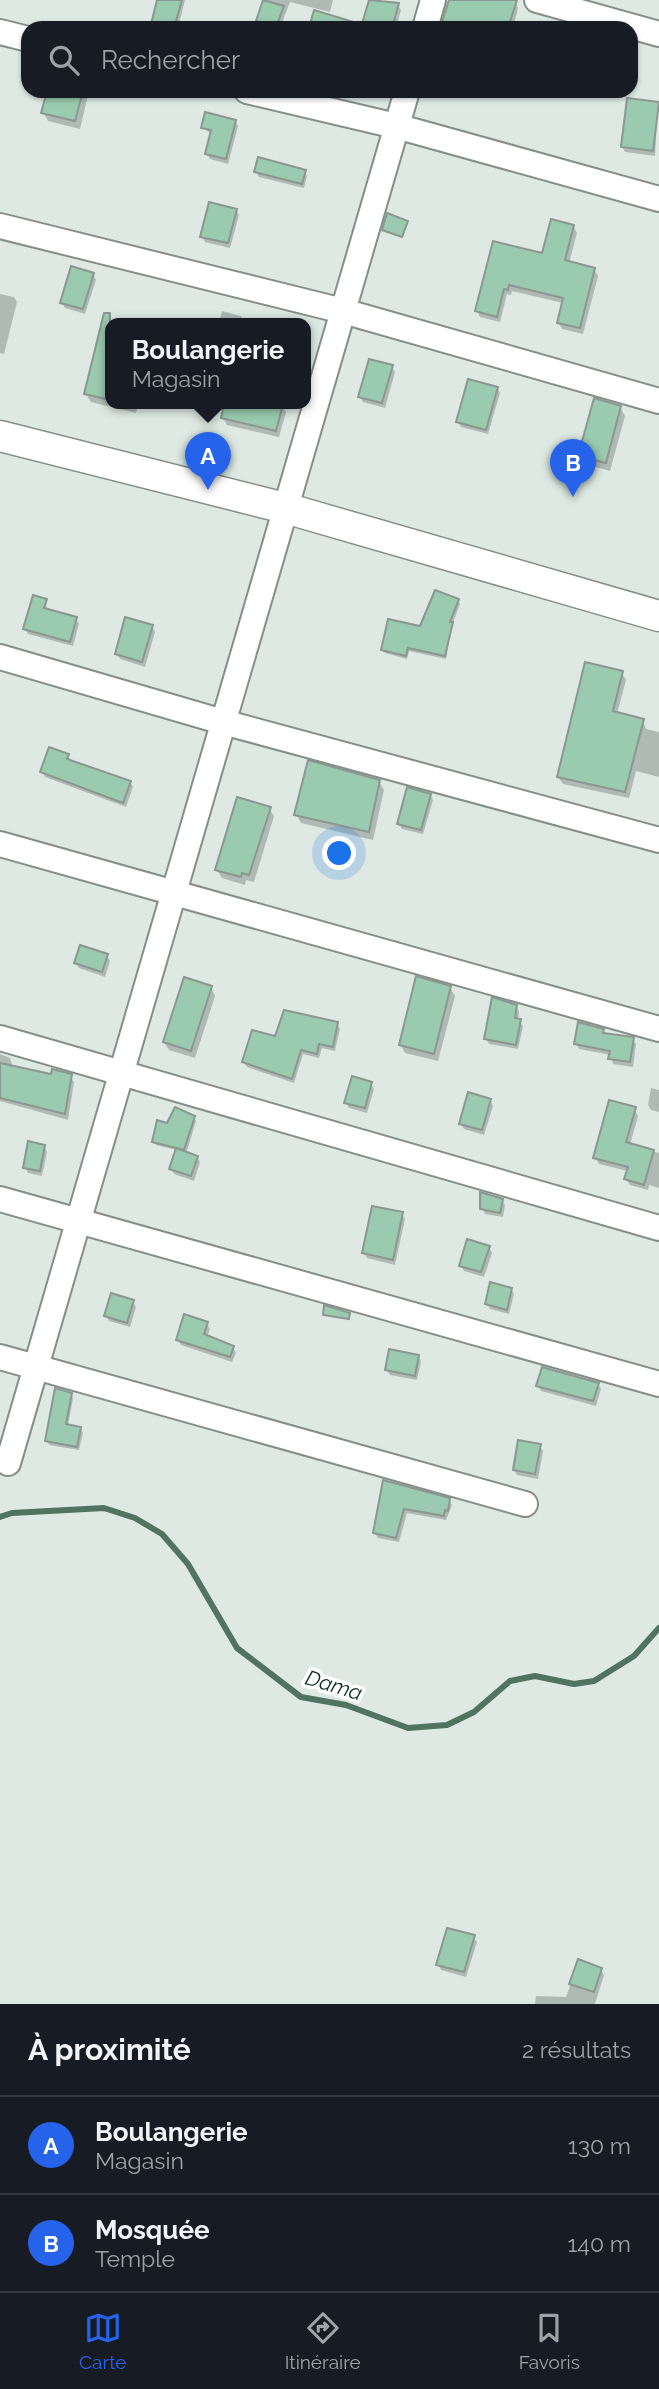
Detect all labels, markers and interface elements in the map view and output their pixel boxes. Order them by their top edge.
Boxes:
search box [21,21,638,98]
icon: search [45,41,83,79]
text: Rechercher [101,45,240,75]
popup [105,318,311,409]
text: Boulangerie [132,335,284,365]
text: Magasin [132,365,221,392]
pin: A [185,432,231,490]
pin: B [550,439,596,497]
your location [322,836,356,870]
water label: Dama [303,1665,365,1705]
text: À proximité [28,2032,191,2067]
text: 2 résultats [522,2036,631,2063]
text: Boulangerie [95,2117,248,2147]
text: A [43,2132,59,2159]
text: 130 m [568,2132,631,2159]
text: Magasin [95,2147,184,2174]
text: Mosquée [95,2215,210,2245]
text: B [43,2230,59,2257]
text: 140 m [568,2230,631,2257]
text: Temple [95,2245,175,2272]
tab: Carte [79,2309,127,2373]
tab: Itinéraire [285,2309,361,2373]
tab: Favoris [519,2309,580,2373]

